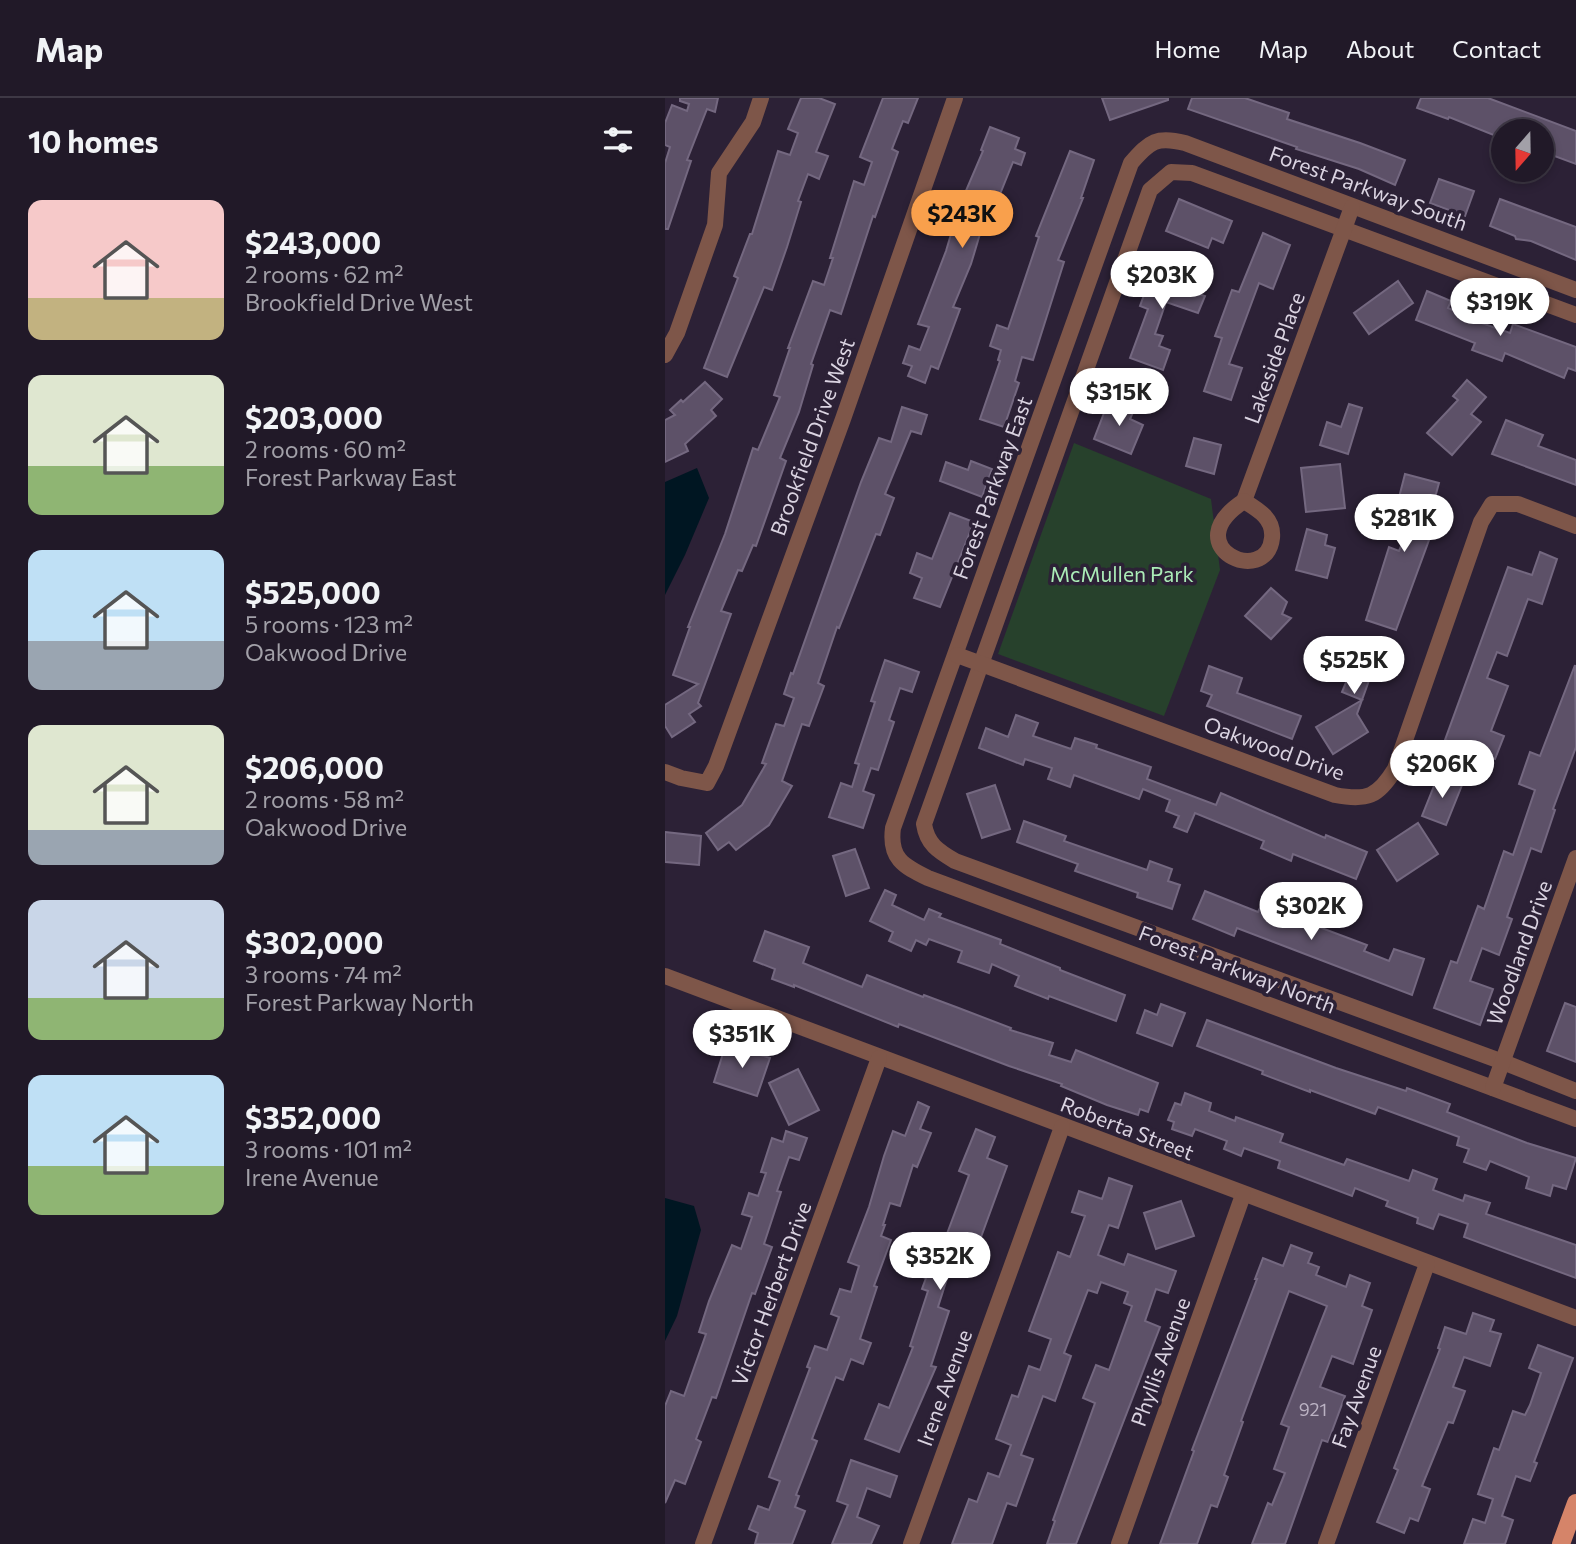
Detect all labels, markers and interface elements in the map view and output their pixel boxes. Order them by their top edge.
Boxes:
text: Map [35,28,103,69]
text: Home [1155,34,1221,63]
text: Map [1259,34,1308,63]
text: About [1346,34,1414,63]
text: Contact [1452,34,1541,63]
north arrow [1491,119,1554,182]
map controls [1491,119,1554,182]
icon: filters [599,121,637,159]
text: 10 homes [28,122,158,159]
street label: Forest Parkway South [1266,140,1471,235]
pin: $243K [913,190,1011,250]
text: $243K [927,199,997,227]
text: $243,000 [245,223,381,260]
icon: home [84,228,168,312]
pin: $203K [1113,252,1211,311]
text: 2 rooms · 62 m² [245,260,404,288]
text: $203K [1127,260,1197,288]
pin: $319K [1451,278,1549,338]
text: $319K [1466,287,1534,315]
text: Brookfield Drive West [245,288,473,316]
street label: Lakeside Place [1238,288,1309,427]
street label: Brookfield Drive West [764,334,859,539]
pin: $315K [1070,368,1168,428]
text: $315K [1086,377,1152,405]
street label: Forest Parkway East [947,392,1036,582]
text: $203,000 [245,398,383,435]
icon: home [84,403,168,487]
text: 2 rooms · 60 m² [245,435,406,463]
text: Forest Parkway East [245,463,456,491]
pin: $281K [1355,494,1453,554]
text: $281K [1371,503,1437,531]
park label: McMullen Park [1050,561,1194,586]
text: $525,000 [245,573,381,610]
icon: home [84,578,168,662]
text: 5 rooms · 123 m² [245,610,413,638]
pin: $525K [1305,636,1403,696]
text: Oakwood Drive [245,638,407,666]
text: $525K [1319,645,1389,673]
street label: Oakwood Drive [1201,711,1348,785]
pin: $206K [1393,740,1491,800]
text: $206,000 [245,748,384,785]
text: $206K [1406,749,1478,777]
icon: home [84,753,168,837]
text: 2 rooms · 58 m² [245,785,404,813]
text: Oakwood Drive [245,813,407,841]
street label: Woodland Drive [1481,877,1556,1028]
pin: $302K [1262,882,1360,942]
text: $302K [1276,891,1346,919]
street label: Forest Parkway North [1136,919,1340,1018]
text: $302,000 [245,923,383,960]
icon: home [84,928,168,1012]
text: 3 rooms · 74 m² [245,960,402,988]
text: Forest Parkway North [245,988,474,1016]
pin: $351K [693,1010,791,1070]
text: $351K [709,1019,775,1047]
street label: Roberta Street [1057,1091,1198,1164]
text: $352,000 [245,1098,381,1135]
icon: home [84,1103,168,1187]
text: 3 rooms · 101 m² [245,1135,412,1163]
text: Irene Avenue [245,1163,379,1191]
street label: Victor Herbert Drive [726,1198,816,1389]
pin: $352K [891,1232,989,1292]
text: $352K [905,1241,975,1269]
street label: Phyllis Avenue [1125,1294,1195,1429]
street label: Irene Avenue [911,1326,976,1449]
street label: Fay Avenue [1326,1342,1386,1451]
house number: 921 [1299,1398,1327,1420]

